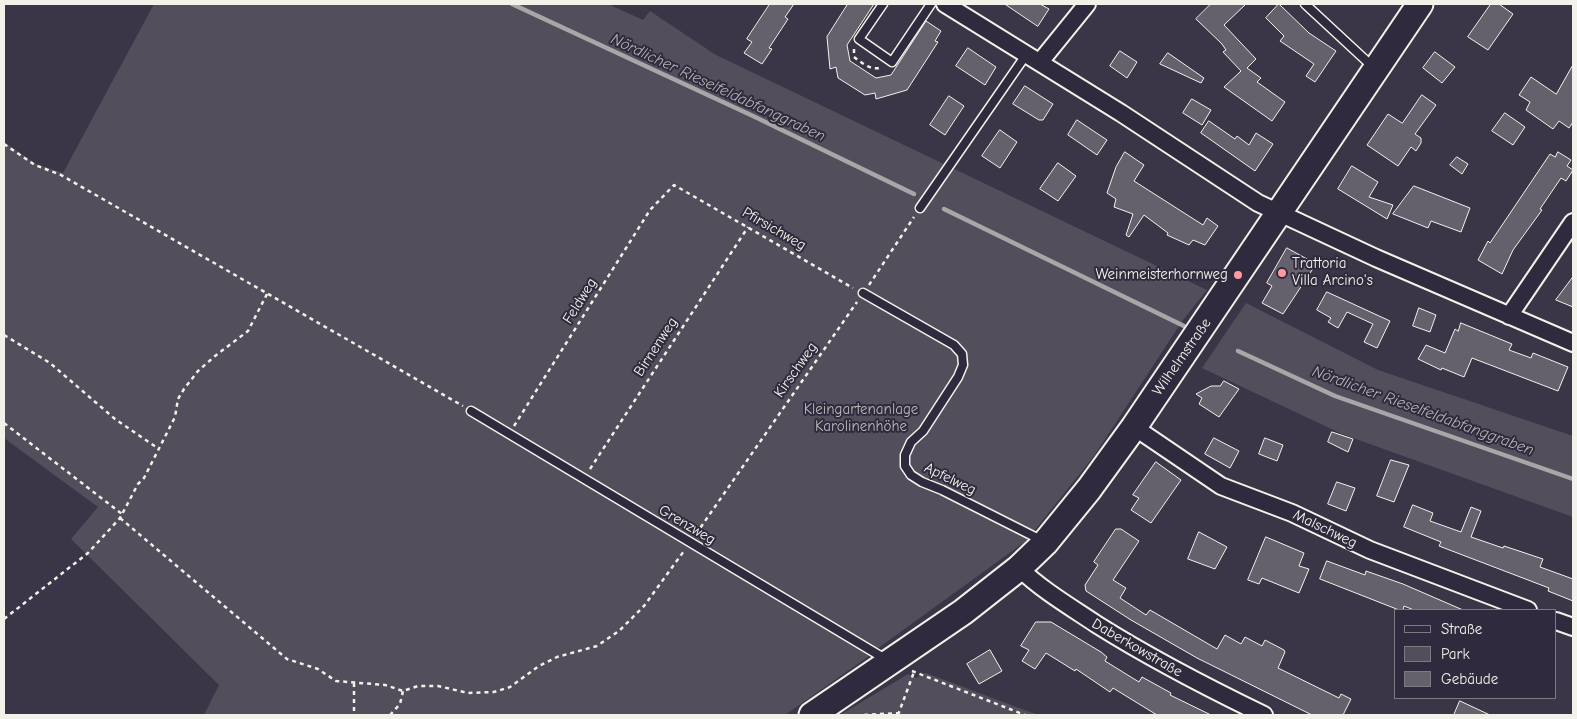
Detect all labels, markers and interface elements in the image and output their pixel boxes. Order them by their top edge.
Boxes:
water label: Nördlicher Rieselfeldabfanggraben [608,30,828,146]
street label: Pfirsichweg [739,203,809,255]
place label: Trattoria Villa Arcino's [1292,255,1373,290]
place label: Weinmeisterhornweg [1096,266,1228,284]
marker: Trattoria Villa Arcino's [1276,267,1288,279]
marker: Weinmeisterhornweg [1232,269,1244,281]
street label: Feldweg [559,275,601,327]
street label: Birnenweg [630,314,682,380]
street label: Wilhelmstraße [1149,315,1215,399]
street label: Kirschweg [770,339,822,401]
water label: Nördlicher Rieselfeldabfanggraben [1310,362,1536,460]
park label: Kleingartenanlage Karolinenhöhe [804,401,918,436]
street label: Apfelweg [921,459,979,499]
street label: Grenzweg [655,501,719,549]
street label: Malschweg [1290,506,1360,552]
legend [1394,609,1557,699]
street label: Daberkowstraße [1088,615,1186,681]
text: Straße [1441,620,1482,638]
text: Park [1441,645,1470,663]
text: Gebäude [1441,670,1498,688]

